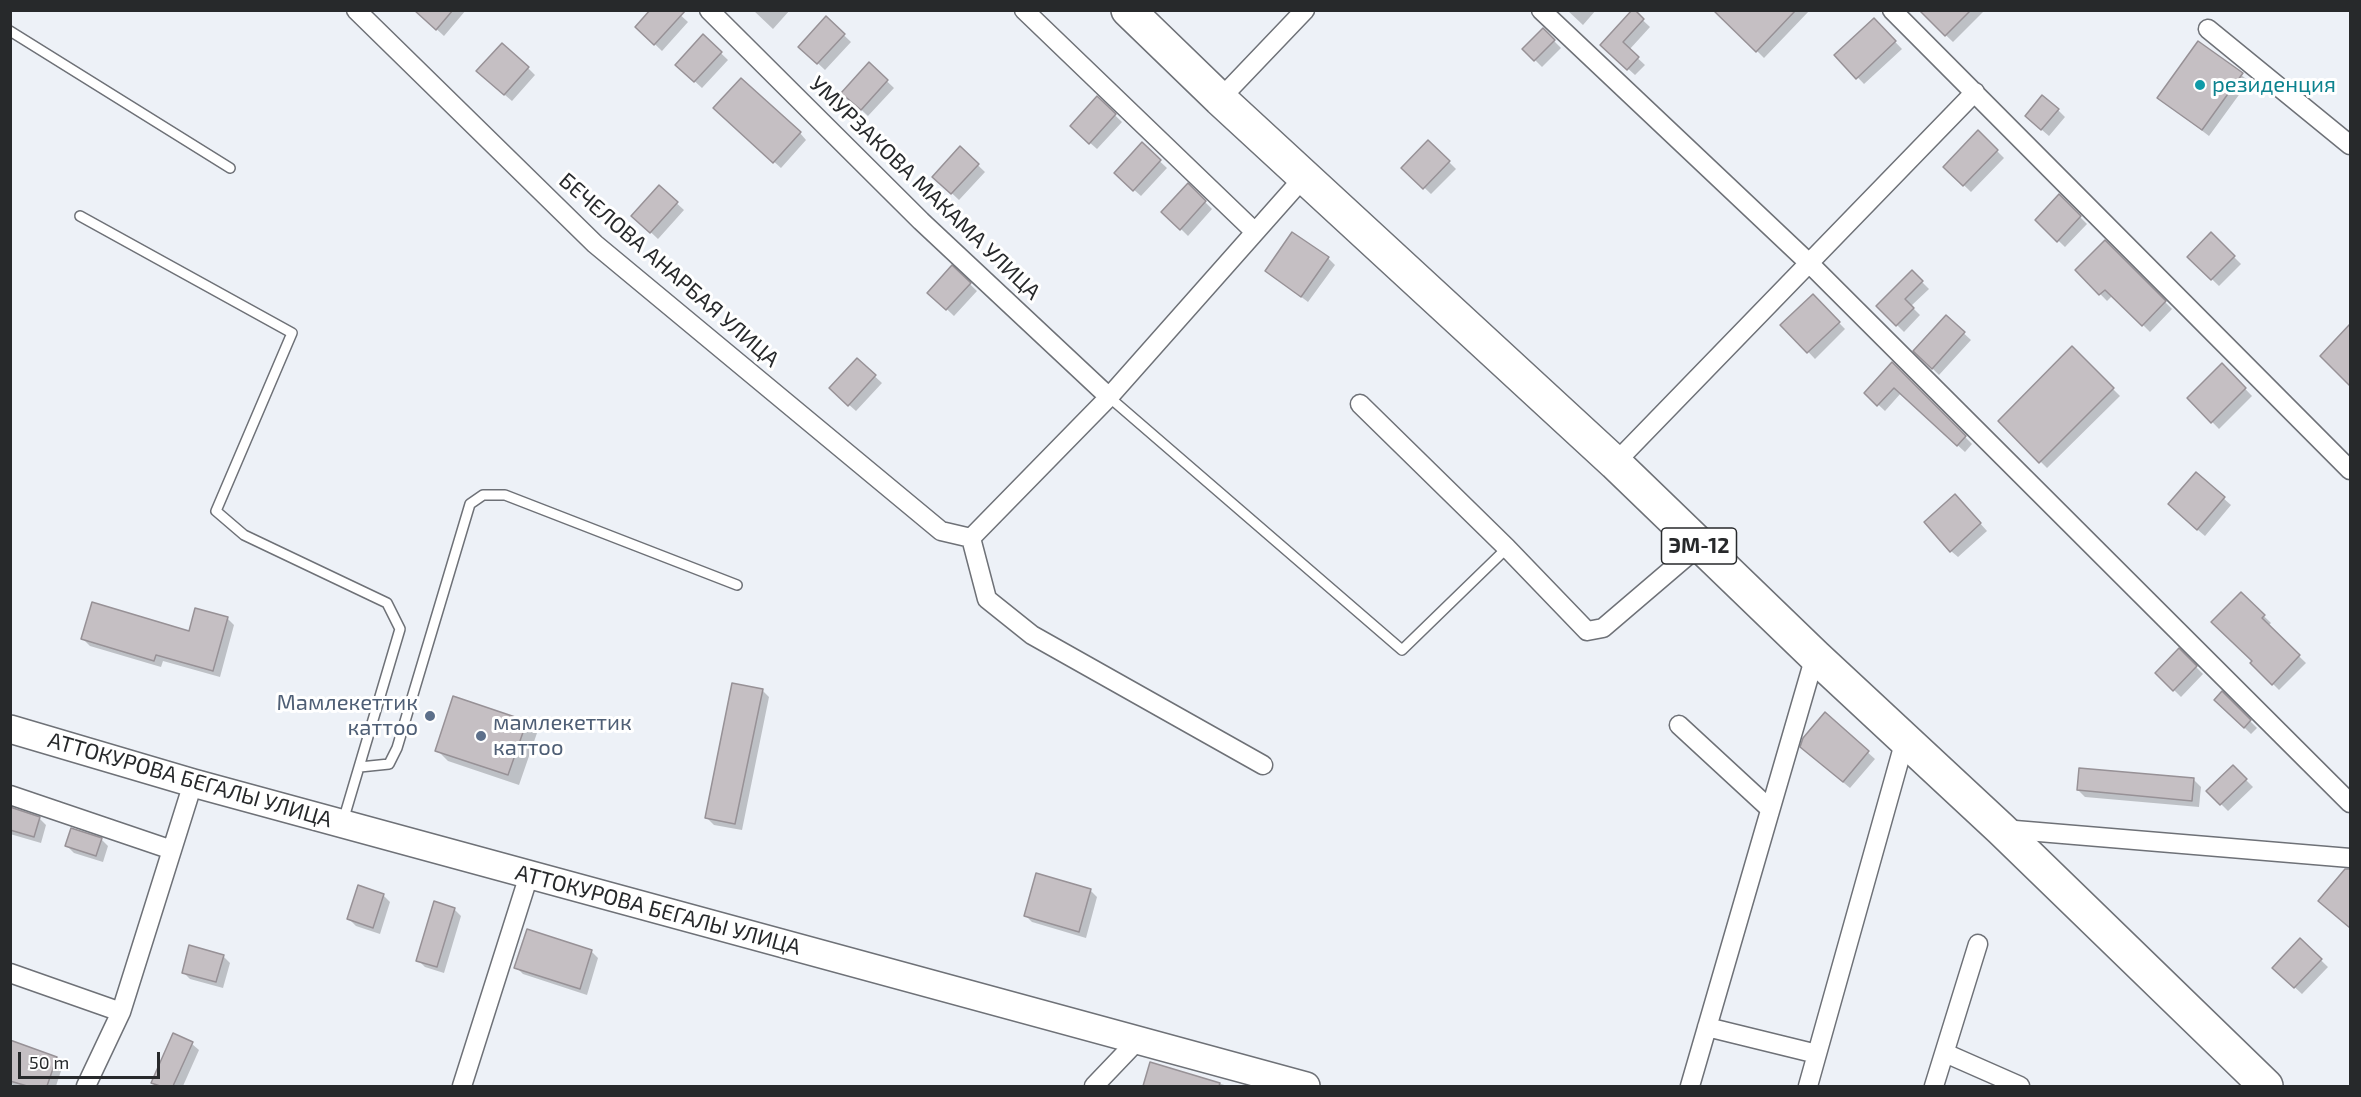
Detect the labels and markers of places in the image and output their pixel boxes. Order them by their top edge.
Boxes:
place label: резиденция [2212,72,2336,98]
marker: резиденция [2193,78,2207,92]
place label: Мамлекеттик каттоо [276,690,418,742]
marker: Мамлекеттик каттоо [423,709,437,723]
place label: мамлекеттик каттоо [493,710,632,762]
marker: мамлекеттик каттоо [474,729,488,743]

